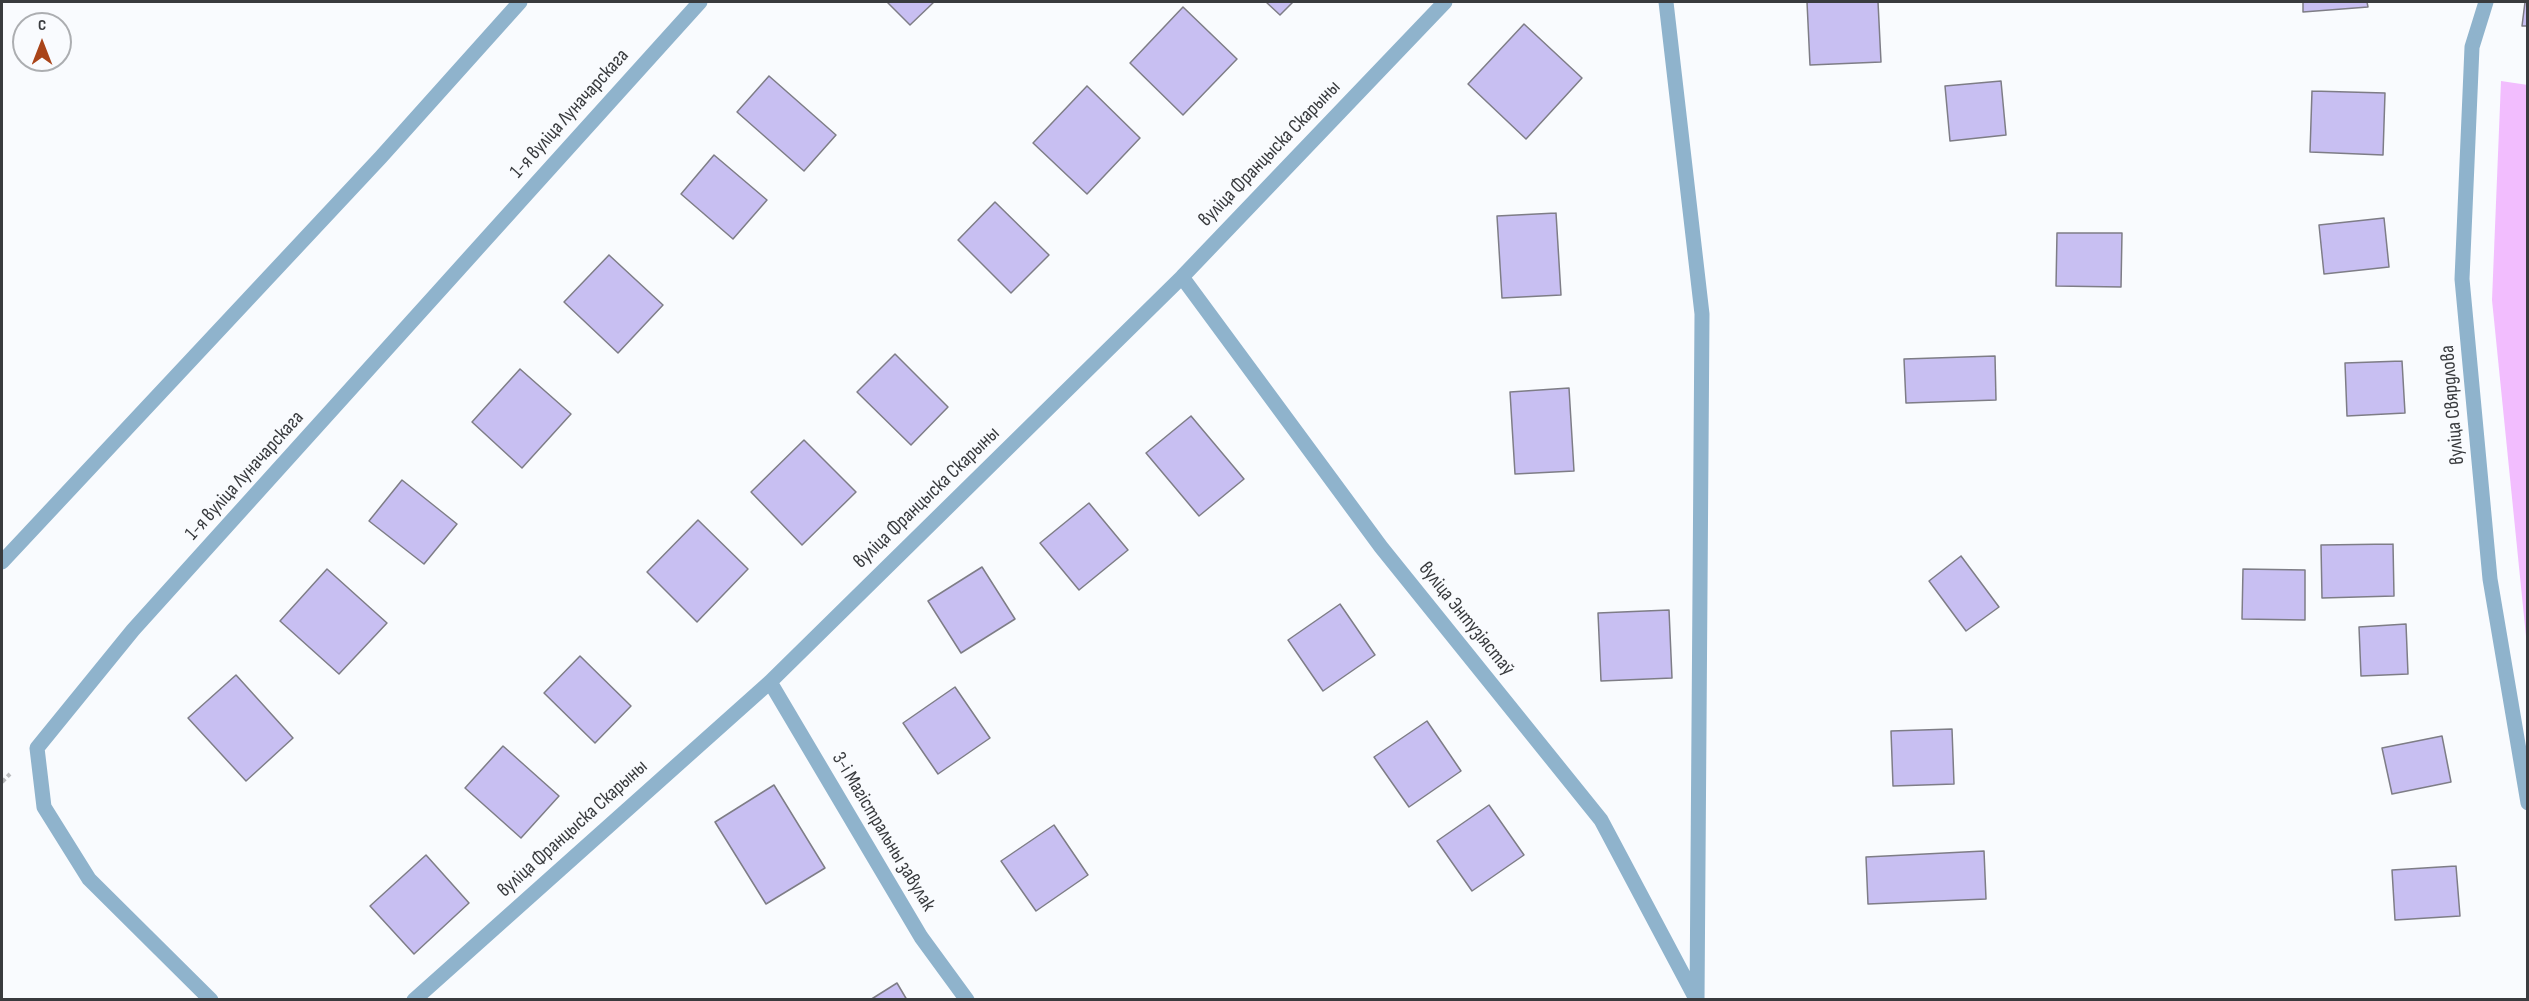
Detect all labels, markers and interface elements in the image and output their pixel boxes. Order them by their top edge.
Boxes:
north arrow [12,12,72,72]
text: С [38,16,46,35]
street label: 1-я вуліца Луначарскага [506,44,634,184]
street label: вуліца Францыска Скарыны [1194,76,1346,232]
street label: вуліца Свярдлова [2436,344,2470,466]
street label: 1-я вуліца Луначарскага [181,406,309,546]
street label: вуліца Францыска Скарыны [849,422,1005,574]
street label: вуліца Энтузіястаў [1413,557,1519,681]
street label: 3-і Магістральны завулак [826,748,940,916]
street label: вуліца Францыска Скарыны [493,755,653,903]

